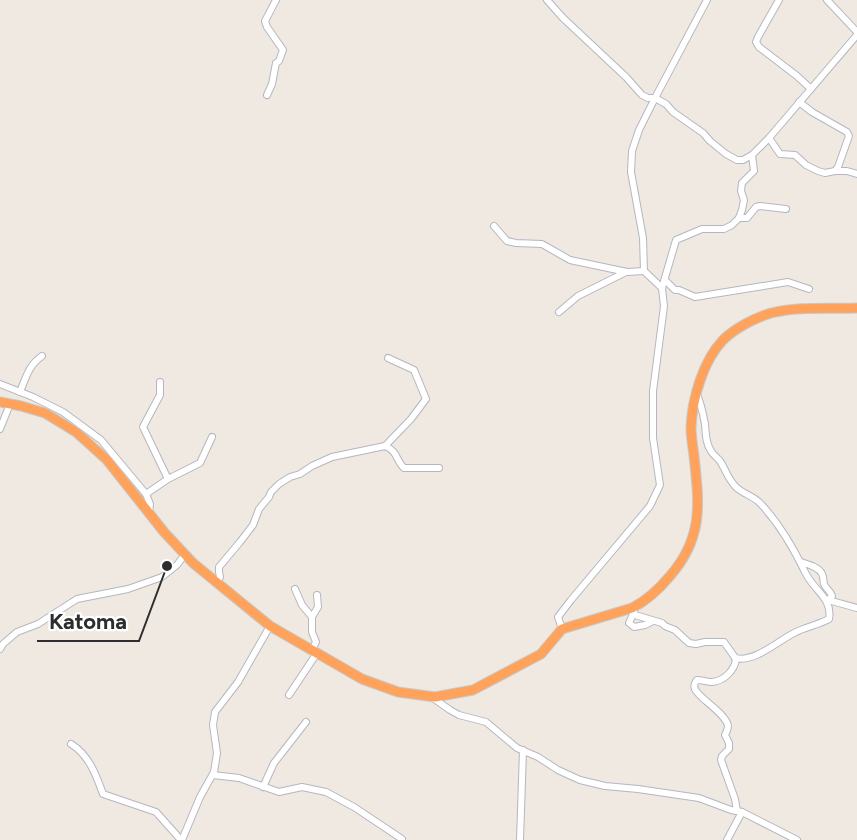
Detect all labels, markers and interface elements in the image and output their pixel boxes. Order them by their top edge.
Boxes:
callout: Katoma [37,601,139,641]
text: Katoma [49,608,127,635]

